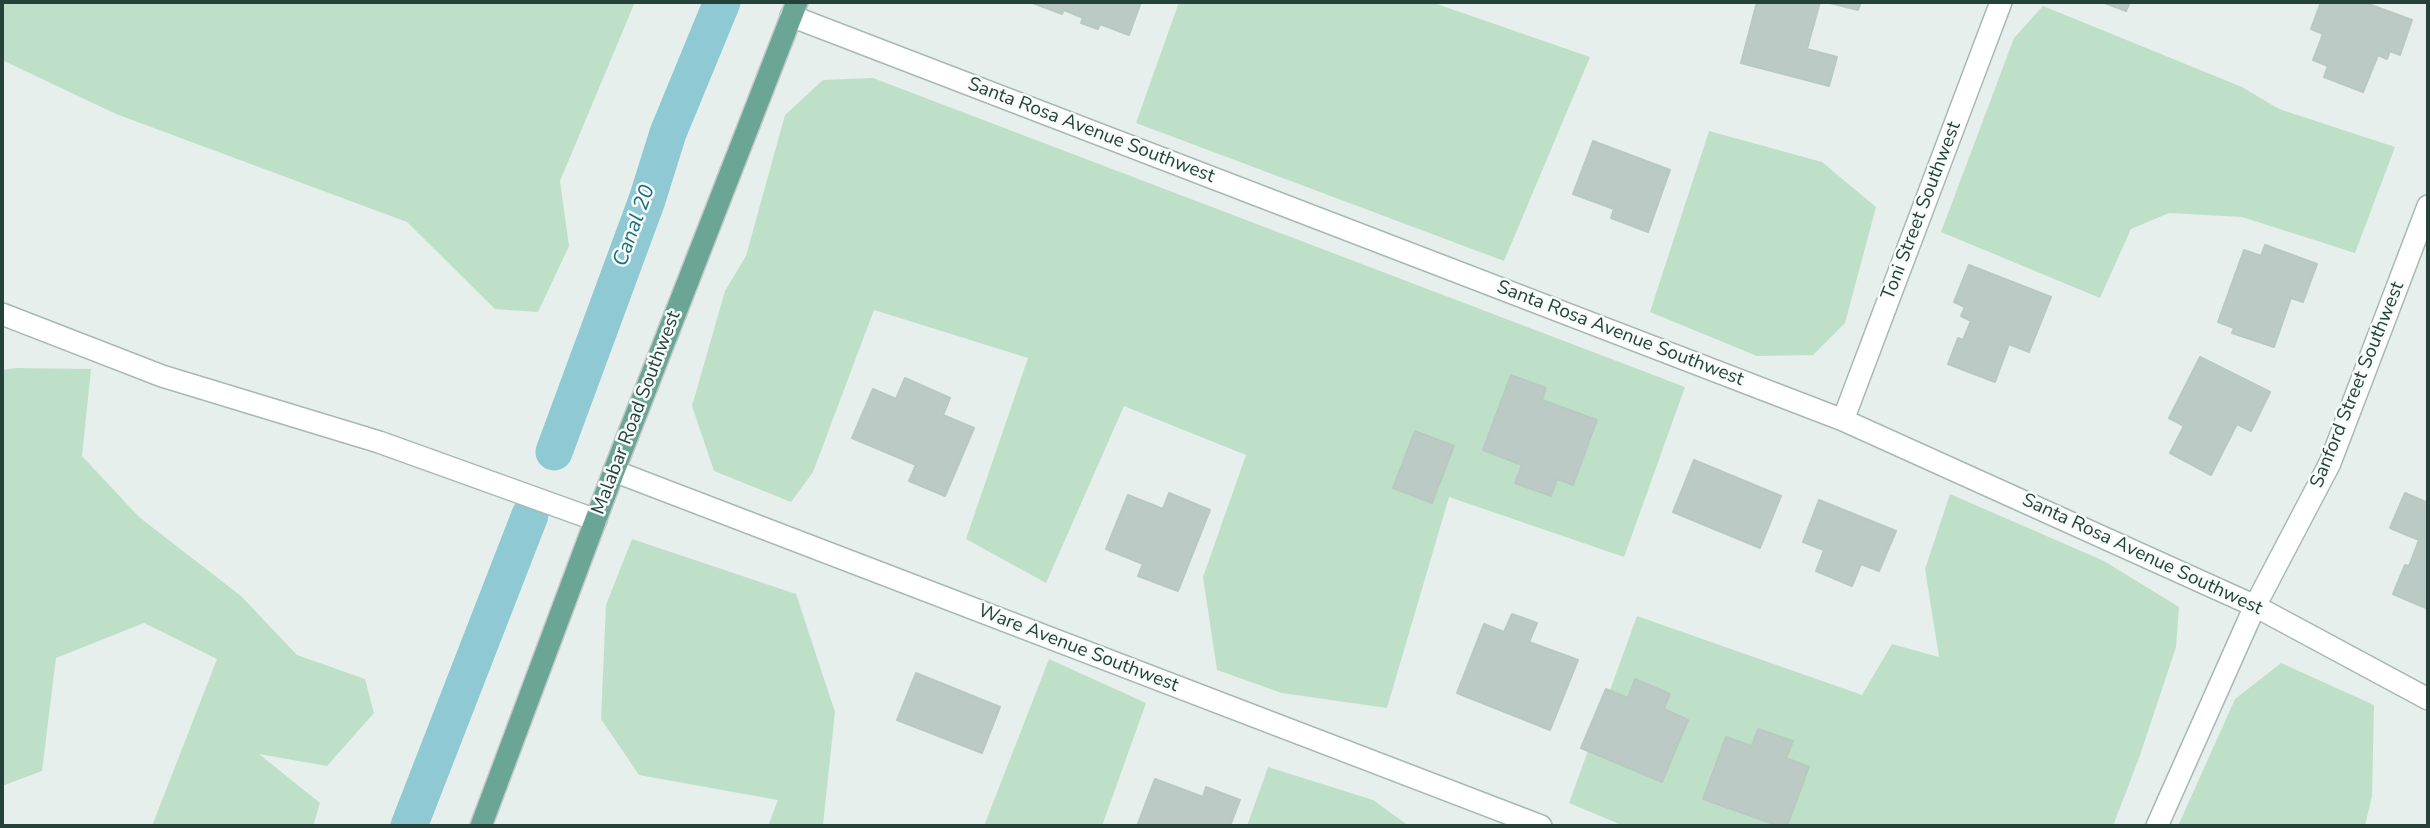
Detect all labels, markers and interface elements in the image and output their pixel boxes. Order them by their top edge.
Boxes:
street label: Santa Rosa Avenue Southwest [964,73,1218,189]
street label: Toni Street Southwest [1877,119,1967,303]
water label: Canal 20 [609,182,661,270]
street label: Santa Rosa Avenue Southwest [1493,276,1747,392]
street label: Sanford Street Southwest [2306,279,2410,491]
street label: Malabar Road Southwest [588,308,686,518]
street label: Santa Rosa Avenue Southwest [2018,489,2266,621]
street label: Ware Avenue Southwest [974,600,1182,698]

